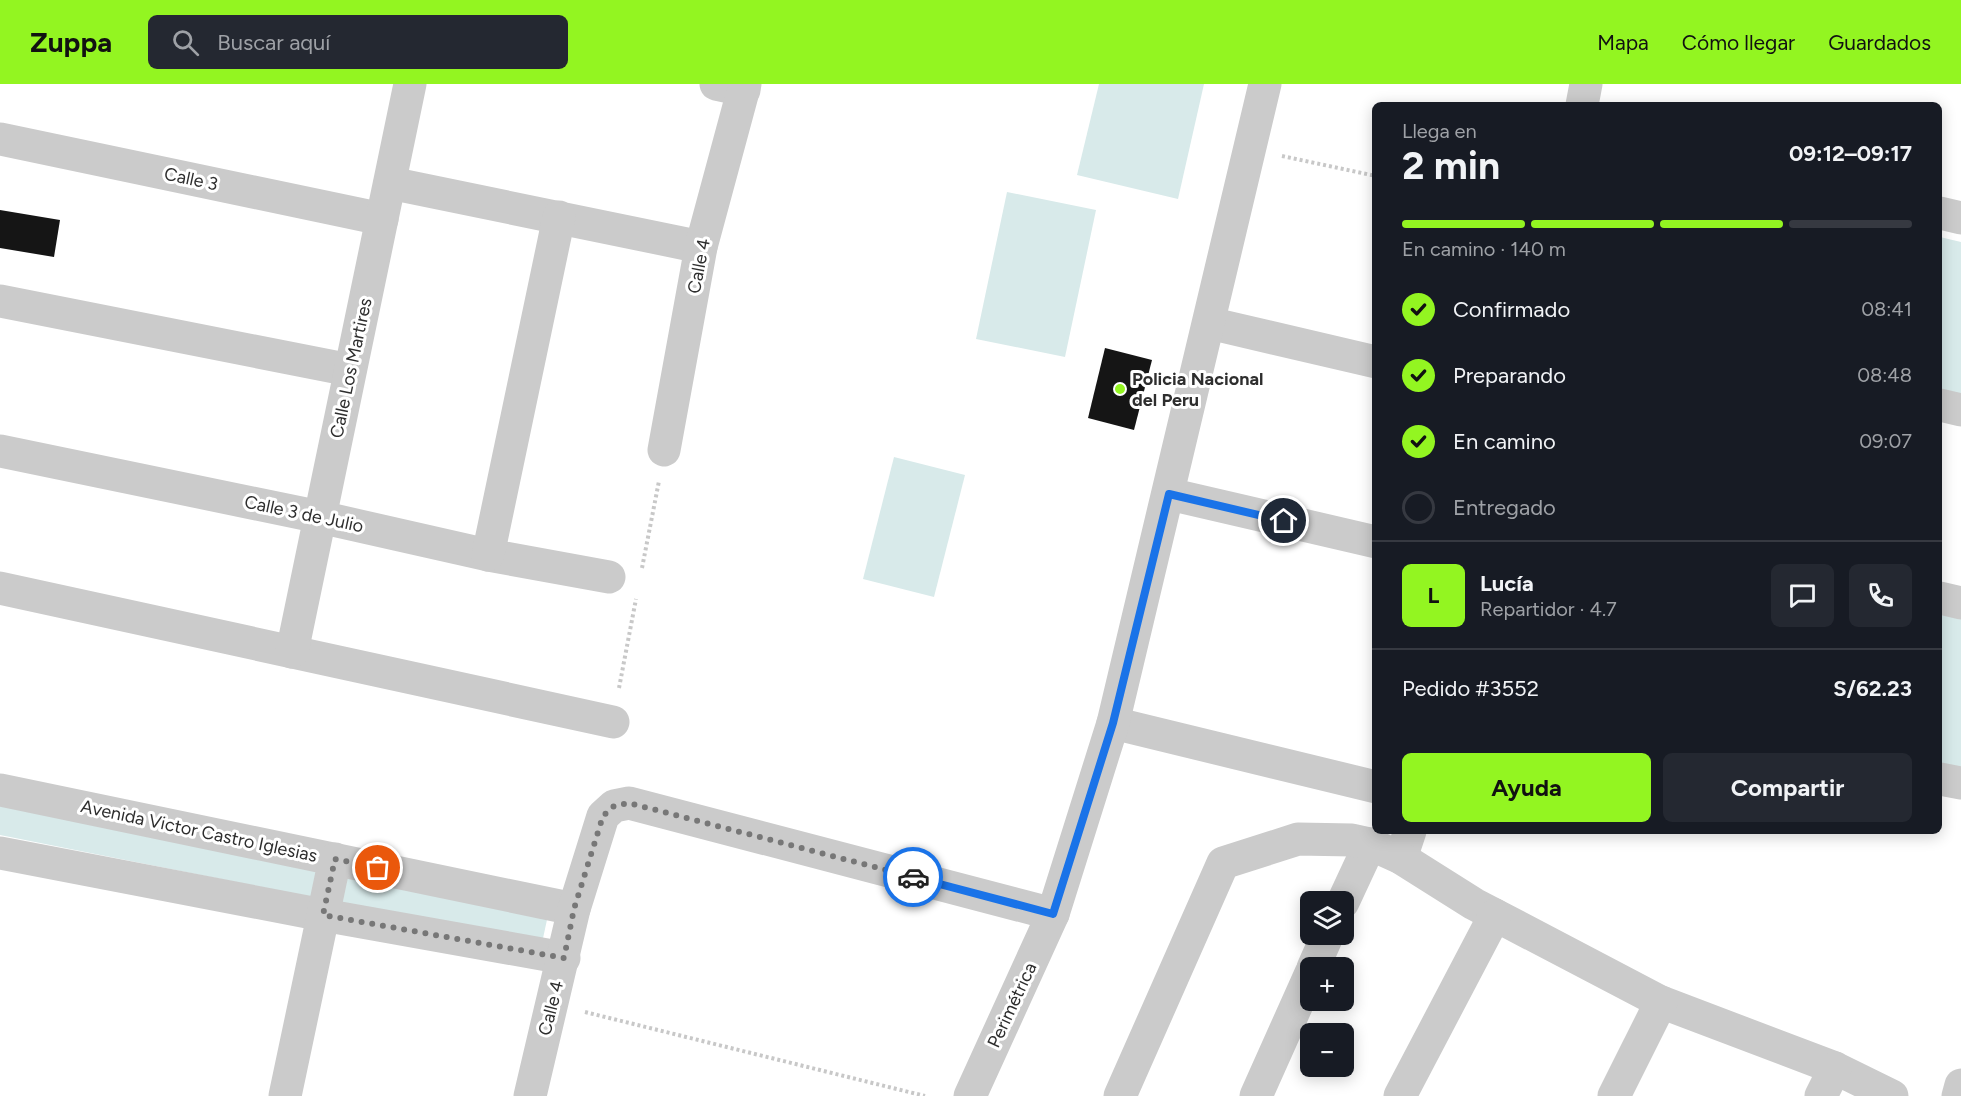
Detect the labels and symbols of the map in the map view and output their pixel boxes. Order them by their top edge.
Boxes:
street label: Calle 3 [162,163,220,195]
street label: Calle 4 [683,237,715,295]
street label: Calle Los Martires [325,296,377,440]
place label: Policia Nacional del Peru [1132,368,1263,411]
marker: Policia Nacional del Peru [1113,382,1127,396]
street label: Calle 3 de Julio [242,491,366,537]
pin [1258,495,1309,546]
street label: Avenida Victor Castro Iglesias [79,795,319,867]
pin [352,842,403,893]
courier [883,847,943,907]
street label: Perimétrica [983,959,1041,1051]
street label: Calle 4 [534,978,568,1038]

